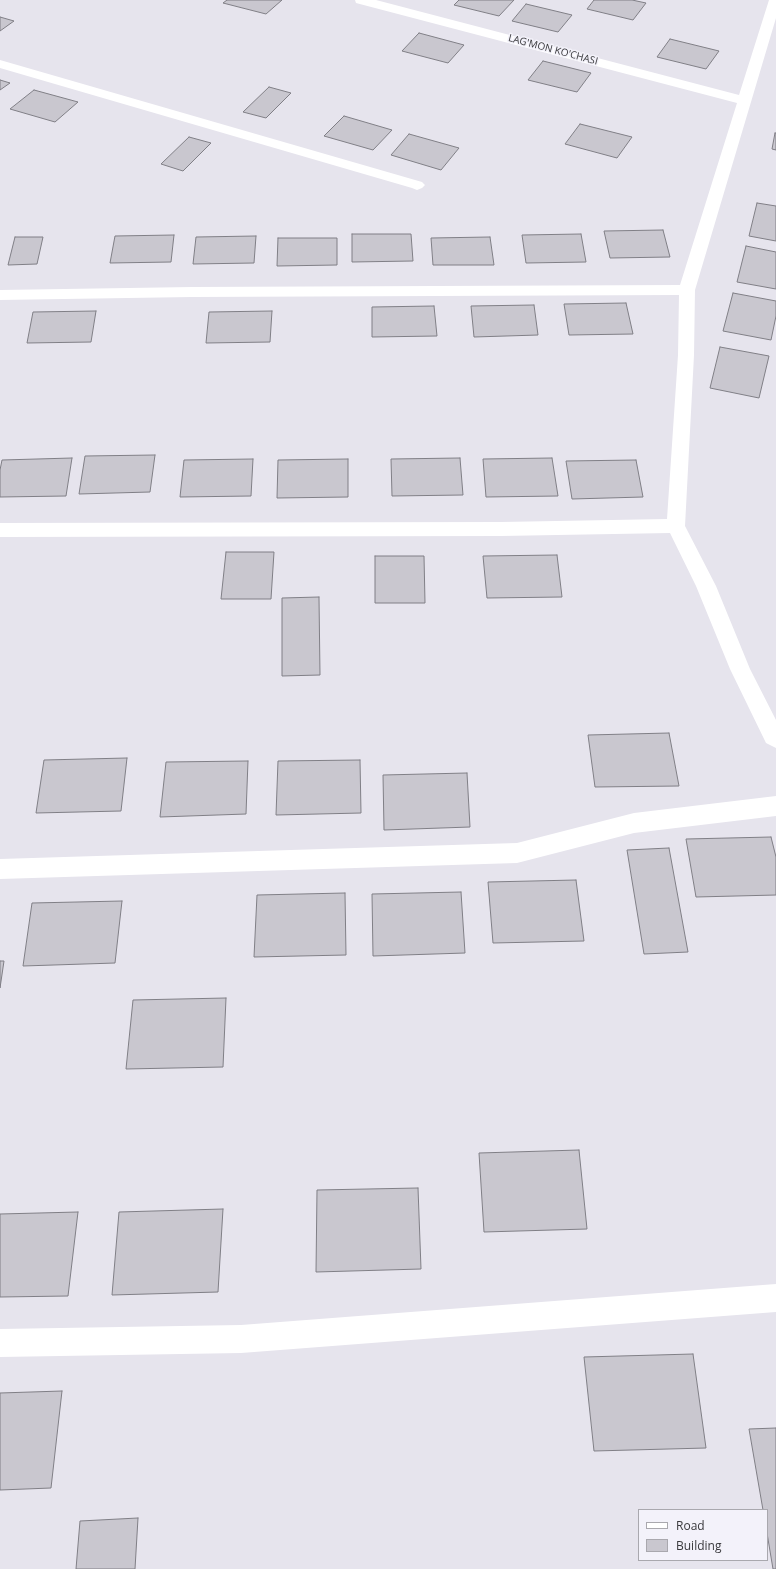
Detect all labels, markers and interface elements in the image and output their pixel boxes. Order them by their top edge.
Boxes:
street label: LAG'MON KO'CHASI [507,32,599,68]
legend [638,1509,768,1561]
text: Road [676,1517,705,1534]
text: Building [676,1537,721,1554]

